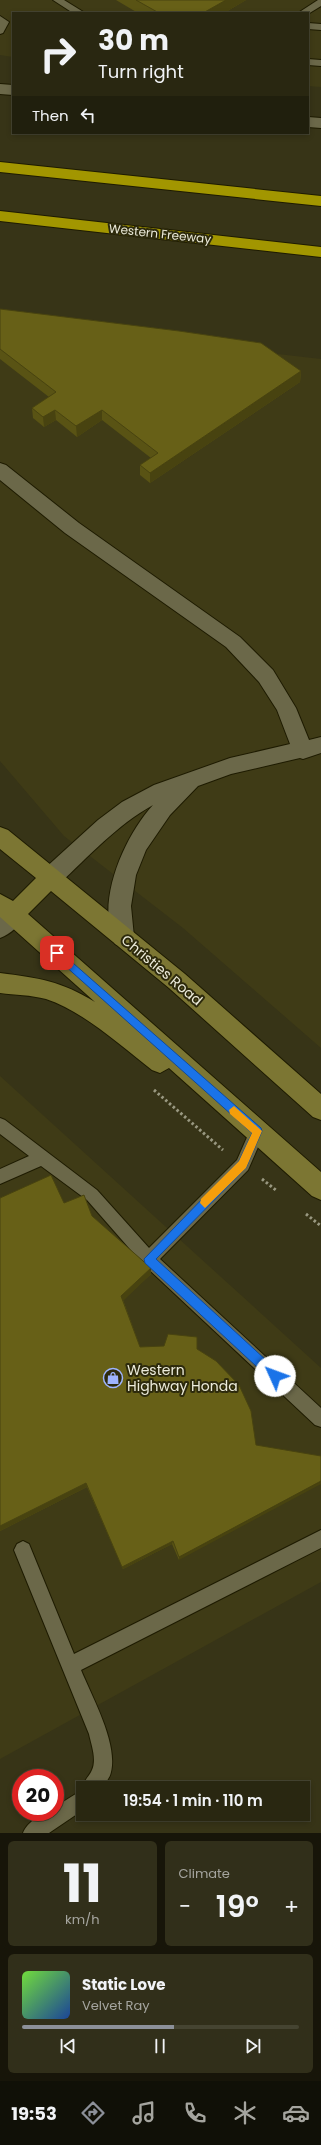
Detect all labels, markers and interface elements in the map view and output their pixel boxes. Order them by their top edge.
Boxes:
text: 30 m [98,21,169,60]
icon: right [32,28,84,80]
text: Turn right [98,59,184,84]
icon: left [77,104,99,126]
text: Then [32,105,69,126]
street label: Western Freeway [108,220,212,247]
street label: Christies Road [117,930,207,1010]
pin [40,936,74,970]
icon: arrive [46,942,68,964]
position arrow [254,1355,296,1397]
place label: Western Highway Honda [127,1360,238,1396]
shop icon: Western Highway Honda [102,1367,124,1389]
speed limit sign: 20 [12,1769,64,1821]
text: 19:54 · 1 min · 110 m [123,1790,263,1811]
text: 11 [63,1847,102,1920]
text: Climate [179,1864,230,1883]
text: 19° [216,1885,259,1928]
text: − [179,1891,191,1922]
text: + [284,1891,299,1922]
text: km/h [65,1910,100,1929]
text: Static Love [82,1974,166,1995]
text: Velvet Ray [82,1996,150,2015]
icon: previous [57,2035,79,2057]
icon: pause [149,2035,171,2057]
icon: next [242,2035,264,2057]
icon: directions [79,2099,107,2127]
icon: music [130,2099,158,2127]
icon: phone [181,2099,209,2127]
icon: climate [231,2099,259,2127]
icon: car [282,2099,310,2127]
text: 19:53 [11,2101,57,2126]

